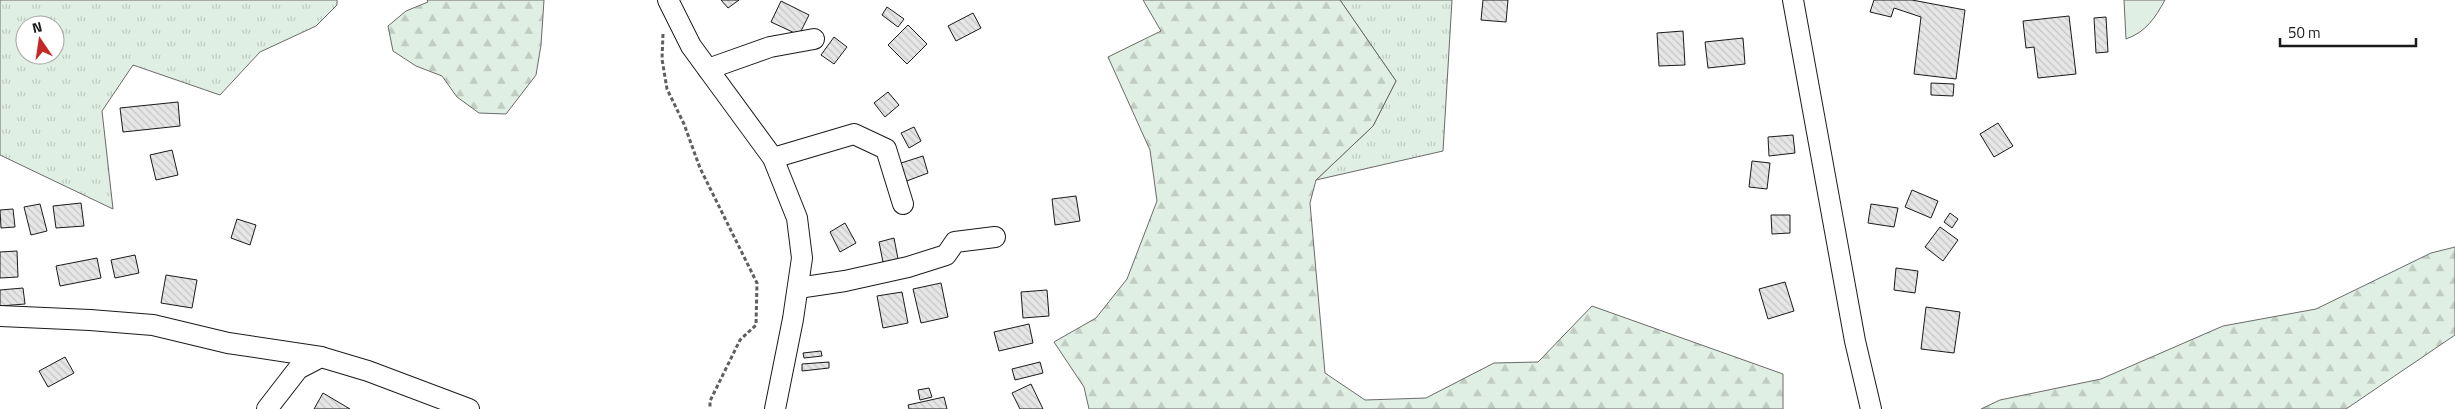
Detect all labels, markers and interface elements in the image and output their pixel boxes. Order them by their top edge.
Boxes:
north arrow [15,15,65,65]
scale bar [2280,15,2416,47]
text: N [30,16,44,38]
text: 50 m [2288,21,2321,44]

